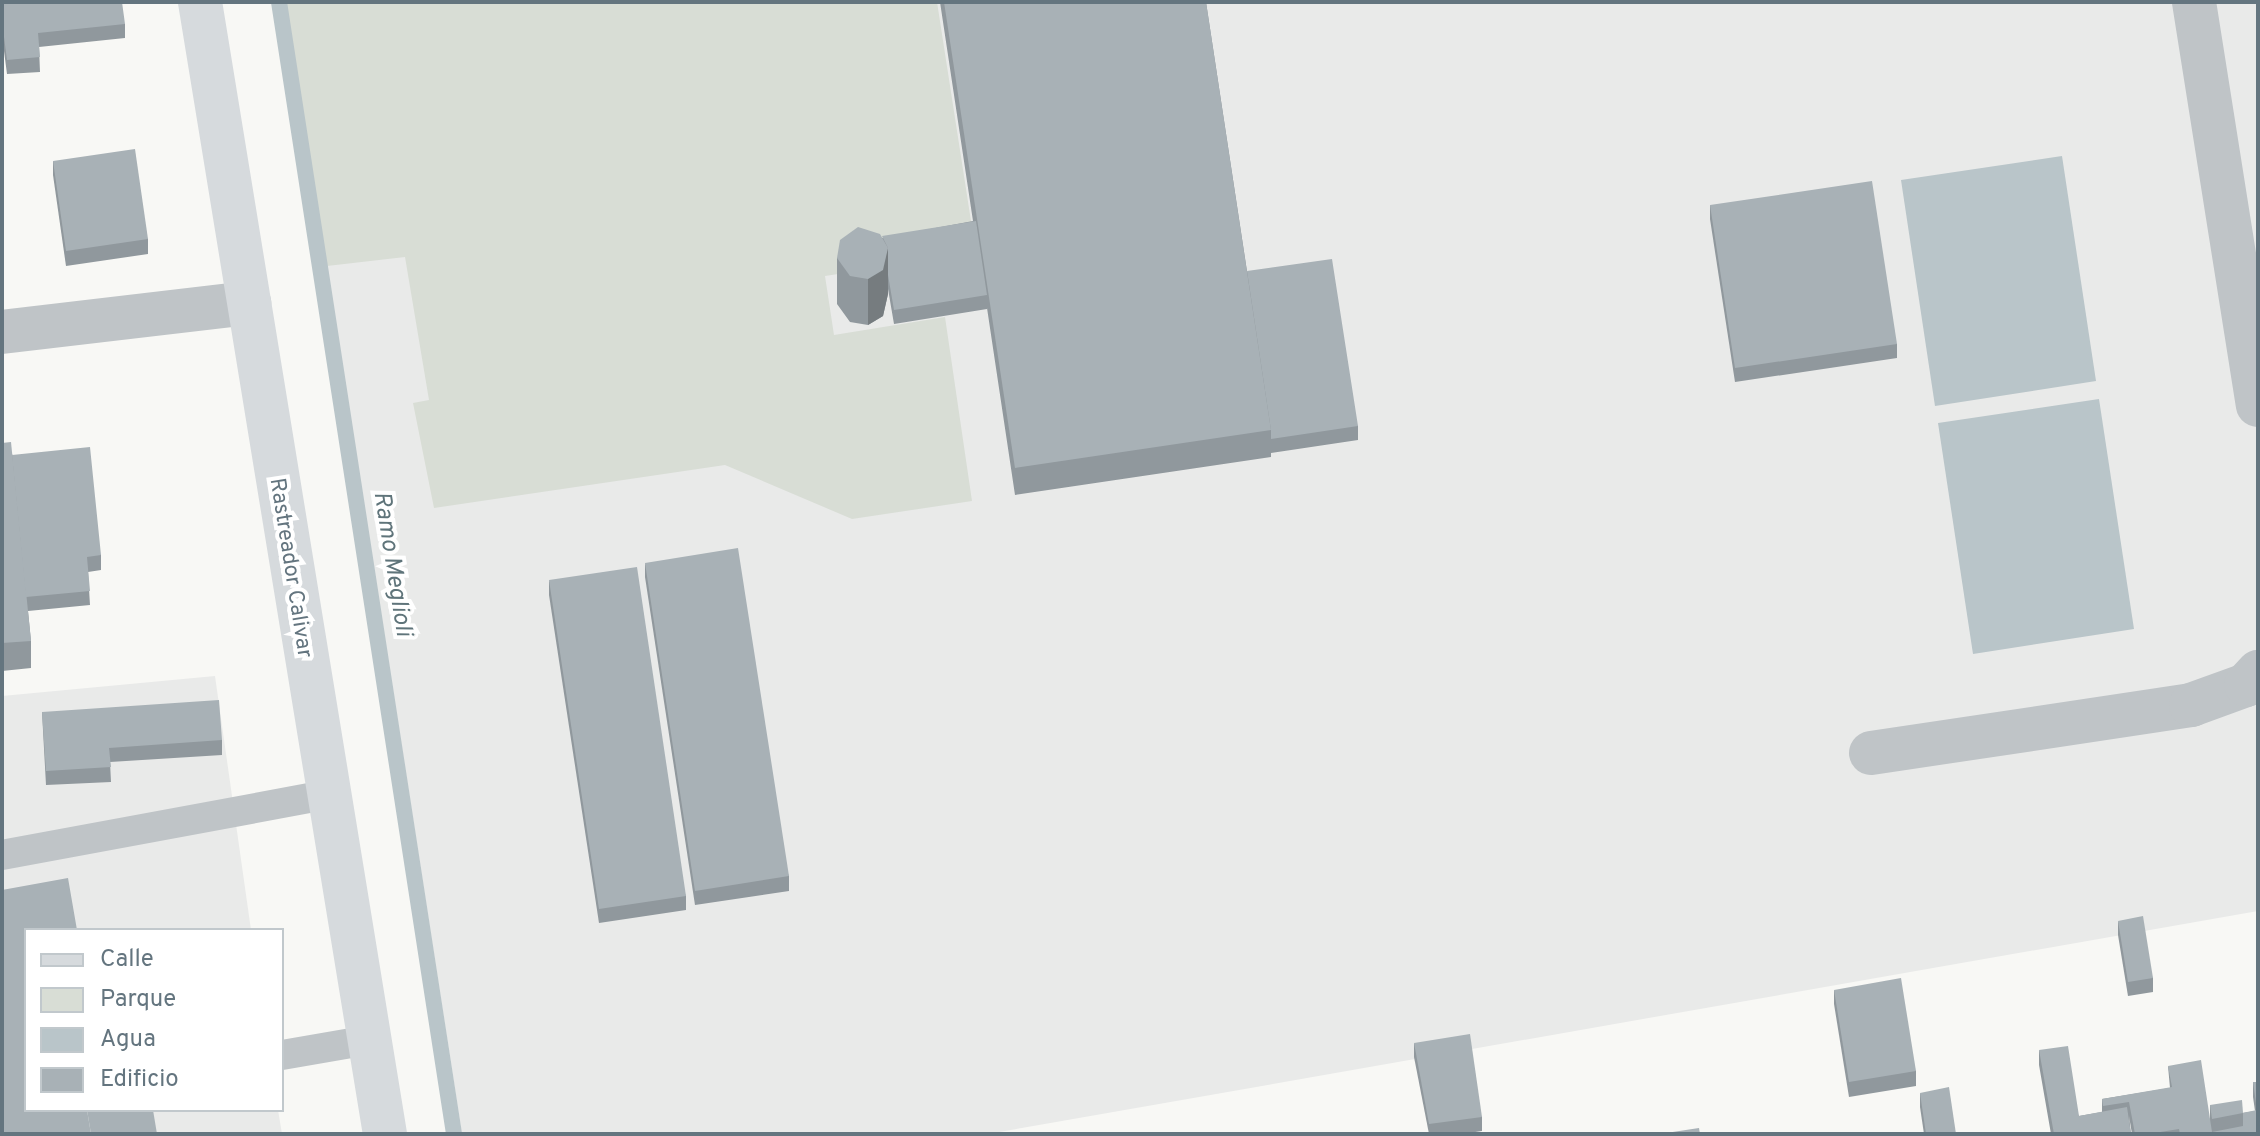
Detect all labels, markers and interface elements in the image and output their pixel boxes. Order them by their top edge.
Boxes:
street label: Rastreador Calivar [263,476,317,660]
water label: Ramo Meglioli [365,490,417,638]
legend [24,928,284,1112]
text: Calle [100,945,154,975]
text: Parque [100,985,176,1015]
text: Agua [100,1025,156,1055]
text: Edificio [100,1065,179,1095]

